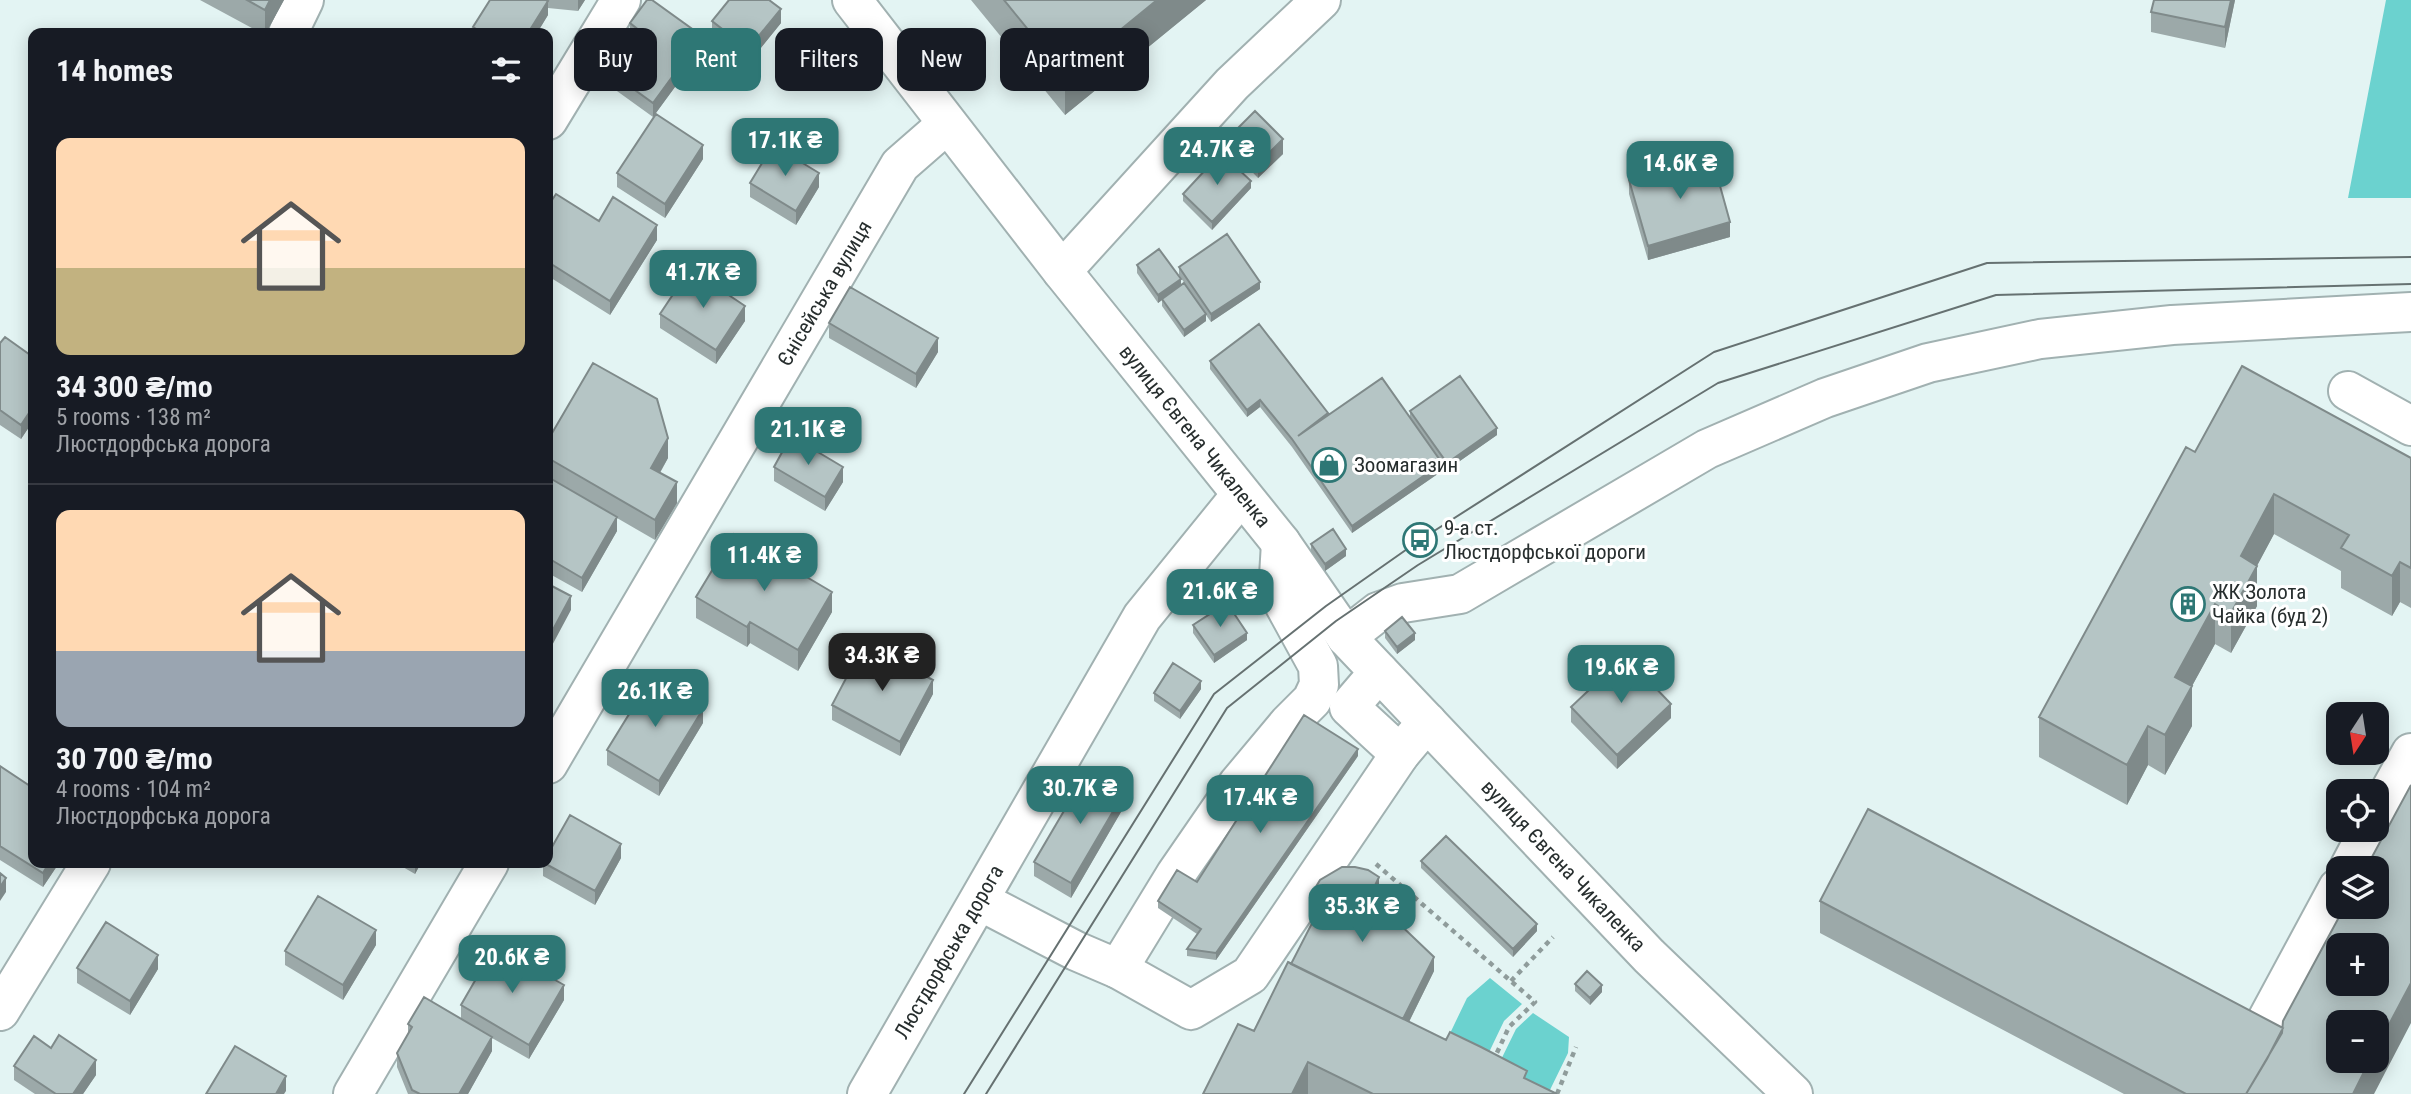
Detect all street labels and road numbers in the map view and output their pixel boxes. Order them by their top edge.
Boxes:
street label: Єнісейська вулиця [773,216,877,370]
street label: вулиця Євгена Чикаленка [1114,340,1276,532]
street label: вулиця Євгена Чикаленка [1476,775,1650,957]
street label: Люстдорфська дорога [890,861,1008,1043]

